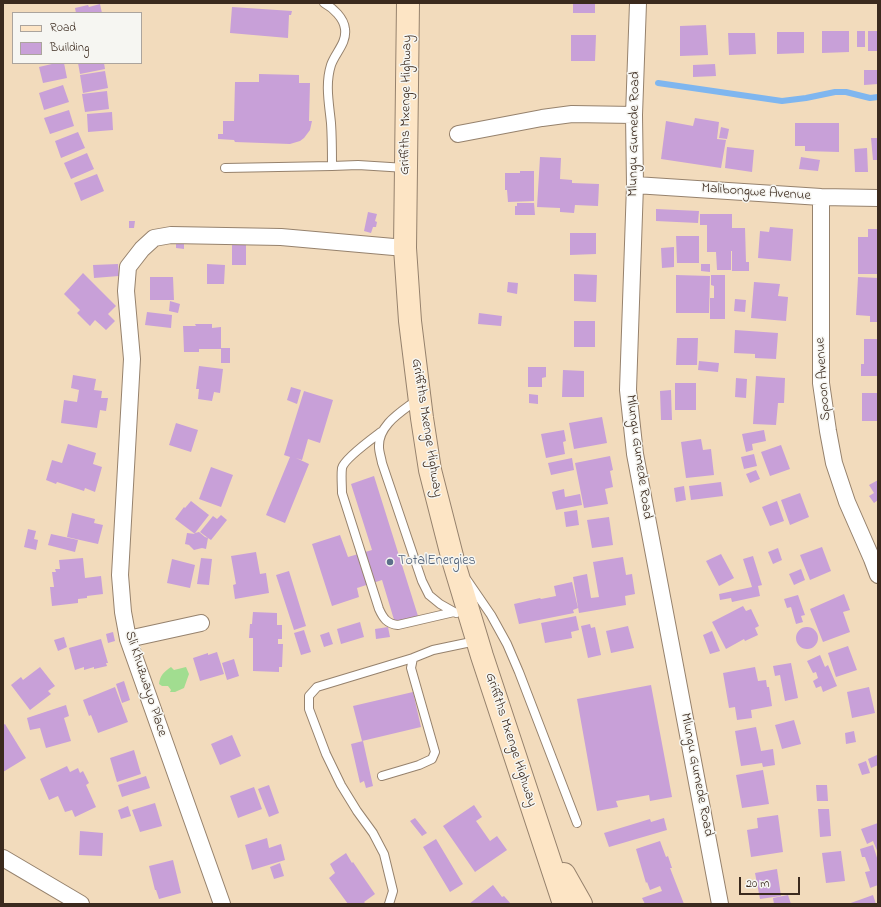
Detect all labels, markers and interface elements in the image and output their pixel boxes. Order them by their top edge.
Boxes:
legend [12,12,142,64]
text: Road [50,19,76,37]
street label: Griffiths Mxenge Highway [397,35,417,175]
text: Building [50,39,89,57]
street label: Mlungu Gumede Road [626,71,644,197]
street label: Malibongwe Avenue [701,181,811,205]
street label: Spoon Avenue [813,337,835,421]
street label: Griffiths Mxenge Highway [407,358,445,498]
street label: Mlungu Gumede Road [621,394,655,520]
place label: TotalEnergies [398,554,476,570]
marker: TotalEnergies [385,557,395,567]
street label: Sli Khuzwayo Place [120,629,170,739]
street label: Griffiths Mxenge Highway [480,671,540,809]
street label: Mlungu Gumede Road [676,712,716,838]
scale bar [741,869,802,895]
text: 20 m [746,875,769,893]

